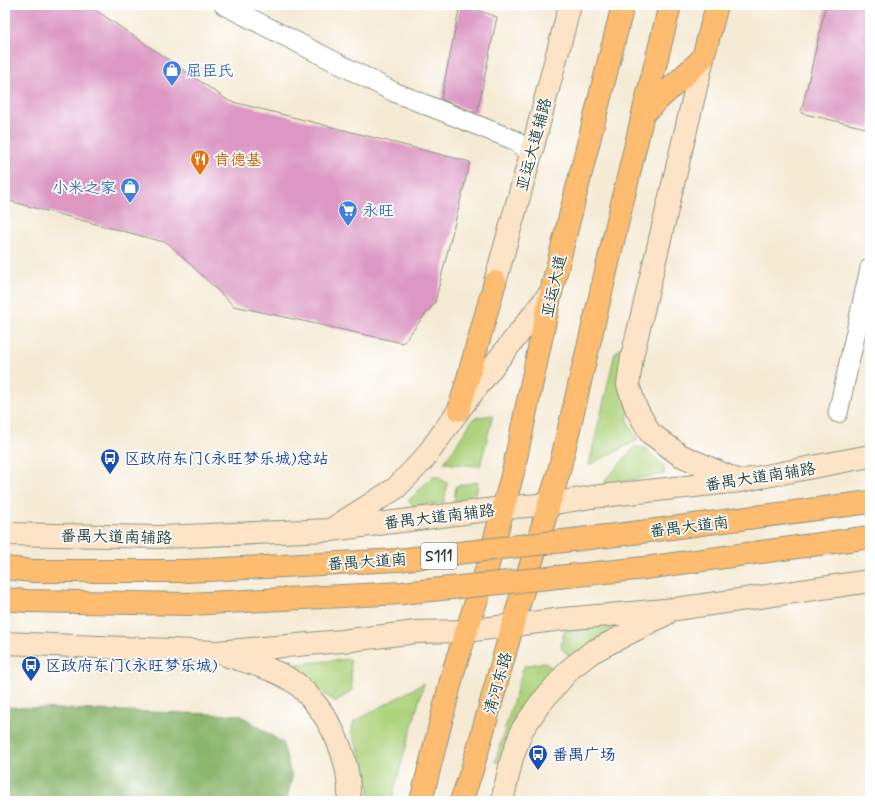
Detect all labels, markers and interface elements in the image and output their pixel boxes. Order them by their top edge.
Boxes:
shop icon: 屈臣氏 [161,59,183,87]
place label: 屈臣氏 [186,61,234,82]
street label: 亚运大道辅路 [512,95,557,193]
restaurant icon: 肯德基 [189,148,211,176]
place label: 肯德基 [214,150,262,171]
shop icon: 小米之家 [119,176,141,204]
place label: 小米之家 [52,178,116,199]
supermarket icon: 永旺 [337,199,359,227]
place label: 永旺 [362,201,394,222]
street label: 亚运大道 [537,253,572,320]
bus stop icon: 区政府东门(永旺梦乐城)总站 [99,447,121,475]
place label: 区政府东门(永旺梦乐城)总站 [124,449,329,470]
street label: 番禺大道南辅路 [703,458,817,497]
street label: 番禺大道南辅路 [382,500,496,535]
street label: 番禺大道南 [648,512,730,543]
street label: 番禺大道南辅路 [60,526,172,549]
road number: S111 [421,543,457,569]
street label: 番禺大道南 [326,549,408,576]
street label: 清河东路 [480,650,517,717]
bus stop icon: 区政府东门(永旺梦乐城) [20,654,42,682]
place label: 区政府东门(永旺梦乐城) [45,656,218,677]
bus stop icon: 番禺广场 [527,743,549,771]
place label: 番禺广场 [552,745,616,766]

